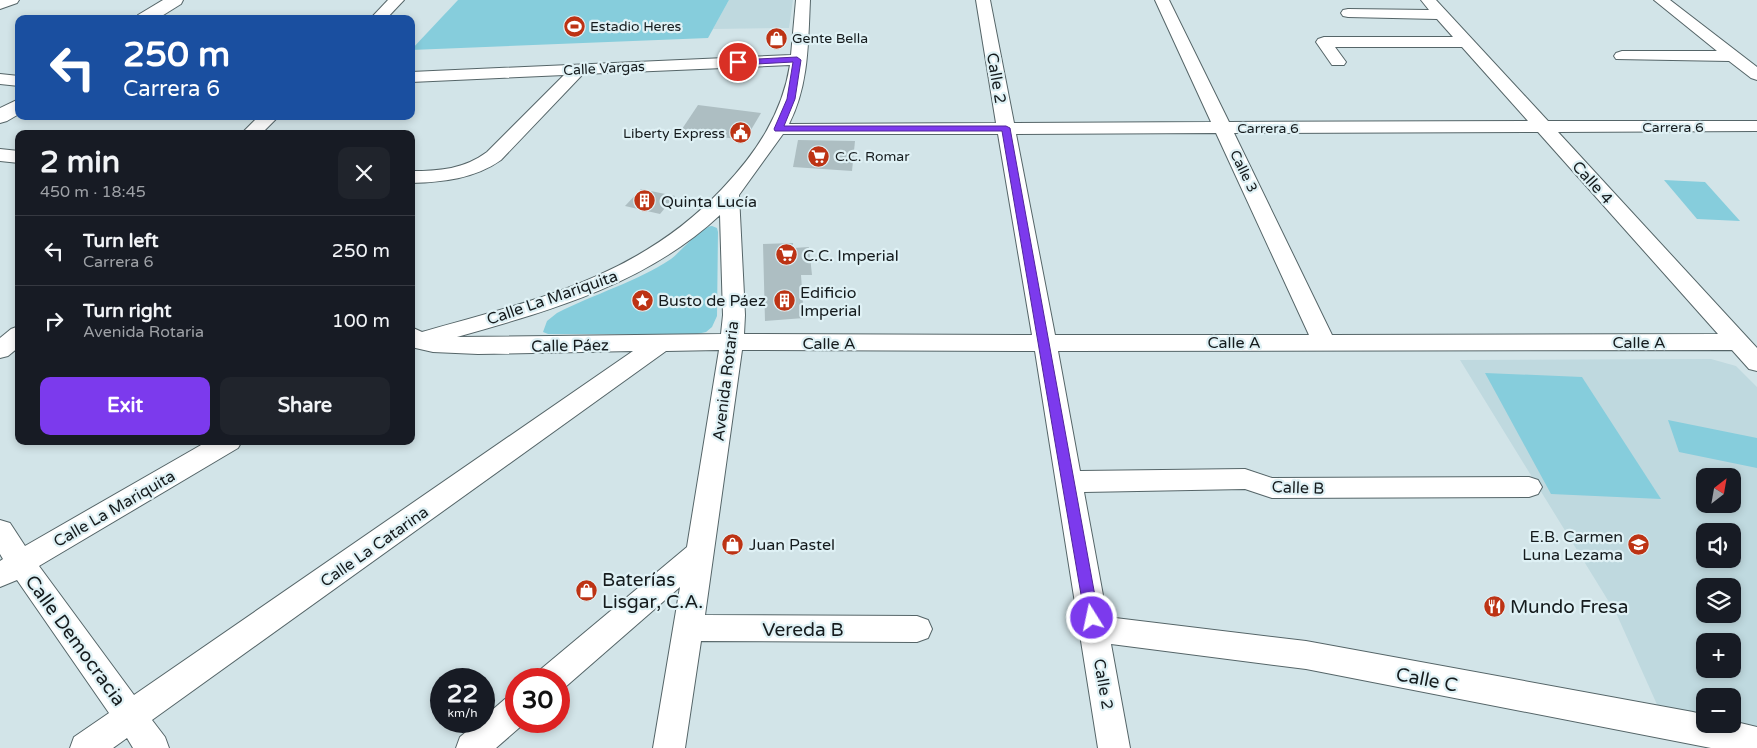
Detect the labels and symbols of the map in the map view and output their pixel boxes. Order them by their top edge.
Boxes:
sports icon: Estadio Heres [562,14,586,38]
place label: Estadio Heres [590,18,682,35]
shop icon: Gente Bella [764,26,788,50]
place label: Gente Bella [792,30,868,47]
pin [717,41,759,83]
street label: Calle 2 [982,51,1010,105]
street label: Calle Vargas [563,58,645,79]
street label: Carrera 6 [1642,119,1704,136]
street label: Carrera 6 [1237,120,1299,137]
public building icon: Liberty Express [729,121,753,145]
place label: Liberty Express [623,125,725,142]
supermarket icon: C.C. Romar [807,144,831,168]
street label: Calle 3 [1226,147,1261,195]
place label: C.C. Romar [835,148,910,165]
street label: Calle 4 [1568,157,1617,208]
building icon: Quinta Lucía [633,189,657,213]
place label: Quinta Lucía [661,192,757,212]
supermarket icon: C.C. Imperial [775,243,799,267]
place label: C.C. Imperial [803,246,899,266]
street label: Calle La Mariquita [484,266,620,330]
place label: Edificio Imperial [800,283,861,321]
place icon: Busto de Páez [630,288,654,312]
building icon: Edificio Imperial [772,289,796,313]
place label: Busto de Páez [658,291,766,311]
street label: Avenida Rotaria [709,320,743,442]
street label: Calle A [1207,333,1261,353]
street label: Calle A [1612,333,1666,353]
street label: Calle A [802,334,856,354]
street label: Calle Páez [531,335,609,357]
street label: Calle La Mariquita [50,466,179,552]
north arrow [1696,468,1741,512]
street label: Calle B [1271,477,1324,499]
street label: Calle La Catarina [317,502,433,592]
place label: E.B. Carmen Luna Lezama [1522,527,1623,565]
shop icon: Juan Pastel [721,532,745,556]
school or university icon: E.B. Carmen Luna Lezama [1627,533,1651,557]
place label: Juan Pastel [749,535,835,555]
place label: Baterías Lisgar, C.A. [602,569,703,613]
street label: Calle Democracia [20,571,130,710]
shop icon: Baterías Lisgar, C.A. [574,578,598,602]
position arrow [1065,591,1117,643]
restaurant icon: Mundo Fresa [1482,594,1506,618]
place label: Mundo Fresa [1510,596,1628,618]
street label: Vereda B [762,619,844,641]
street label: Calle 2 [1089,657,1117,711]
street label: Calle C [1394,663,1459,697]
speed limit sign: 30 [505,668,570,733]

